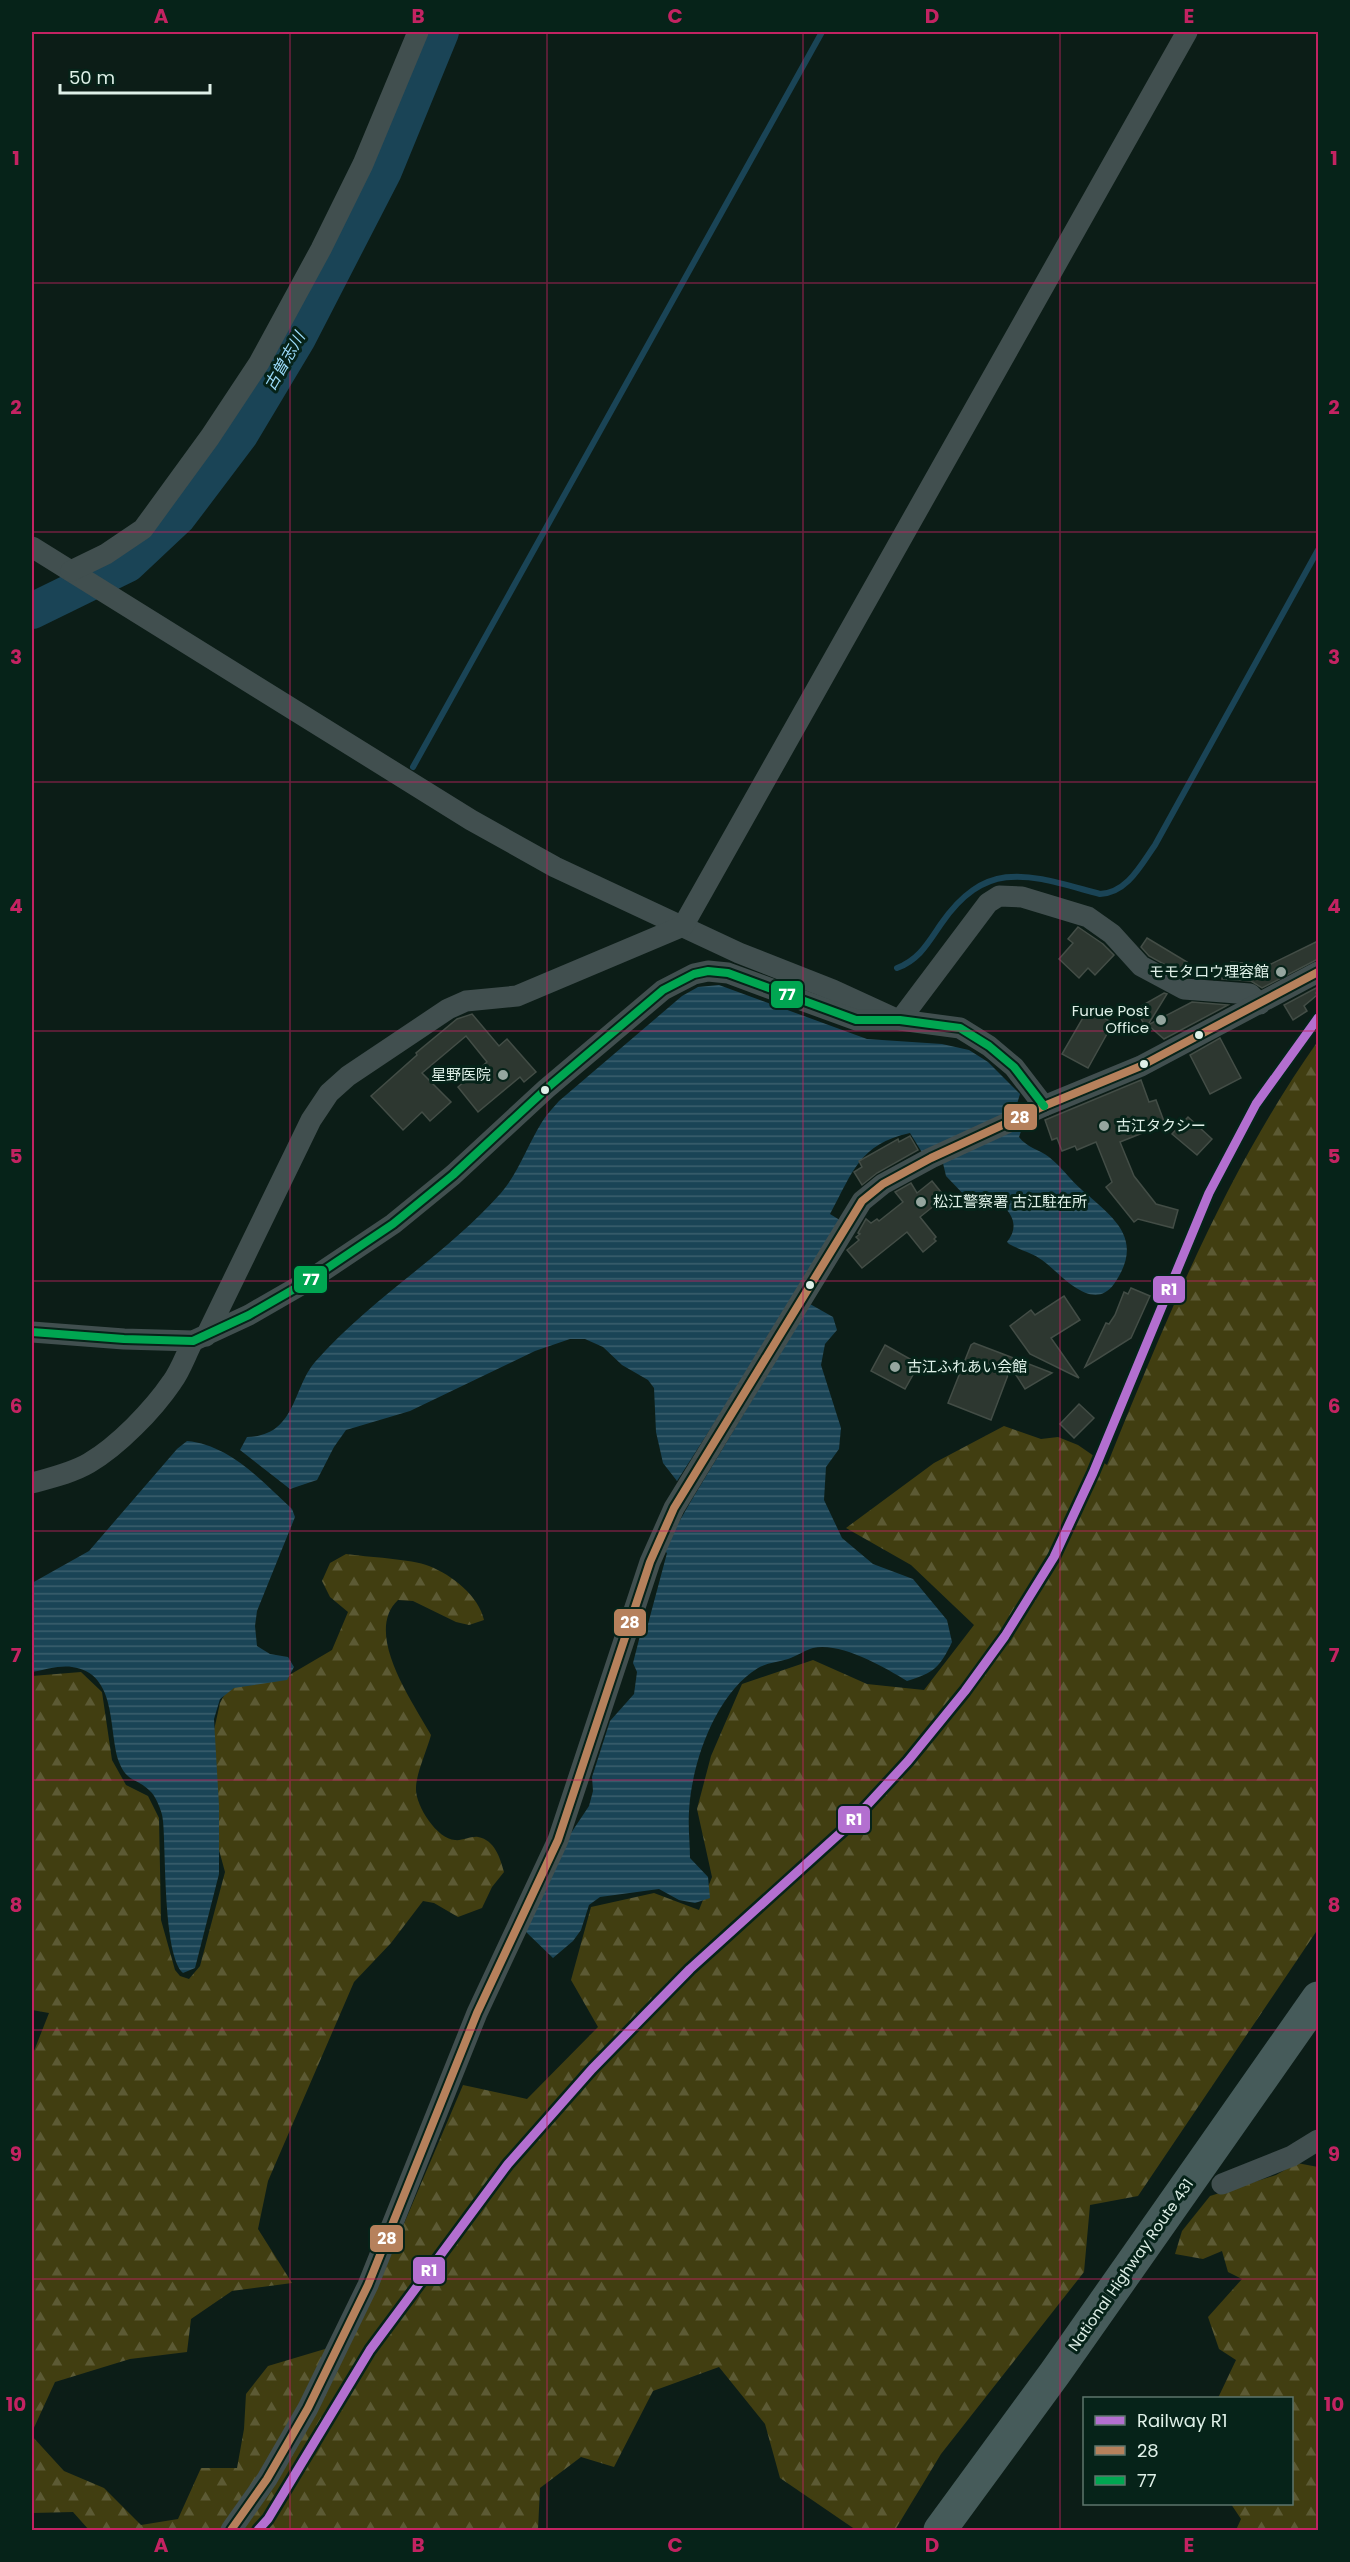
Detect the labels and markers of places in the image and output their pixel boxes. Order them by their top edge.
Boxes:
place label: モモタロウ理容館 [1149,961,1269,982]
marker: モモタロウ理容館 [1274,965,1288,979]
place label: Furue Post Office [1072,1000,1149,1038]
marker: Furue Post Office [1154,1013,1168,1027]
unlabelled marker [1193,1029,1205,1041]
unlabelled marker [1138,1058,1150,1070]
place label: 星野医院 [431,1064,491,1085]
marker: 星野医院 [496,1068,510,1082]
unlabelled marker [539,1084,551,1096]
place label: 古江タクシー [1116,1115,1206,1136]
marker: 古江タクシー [1097,1119,1111,1133]
place label: 松江警察署 古江駐在所 [933,1191,1087,1212]
marker: 松江警察署 古江駐在所 [914,1195,928,1209]
unlabelled marker [804,1279,816,1291]
place label: 古江ふれあい会館 [907,1356,1027,1377]
marker: 古江ふれあい会館 [888,1360,902,1374]

